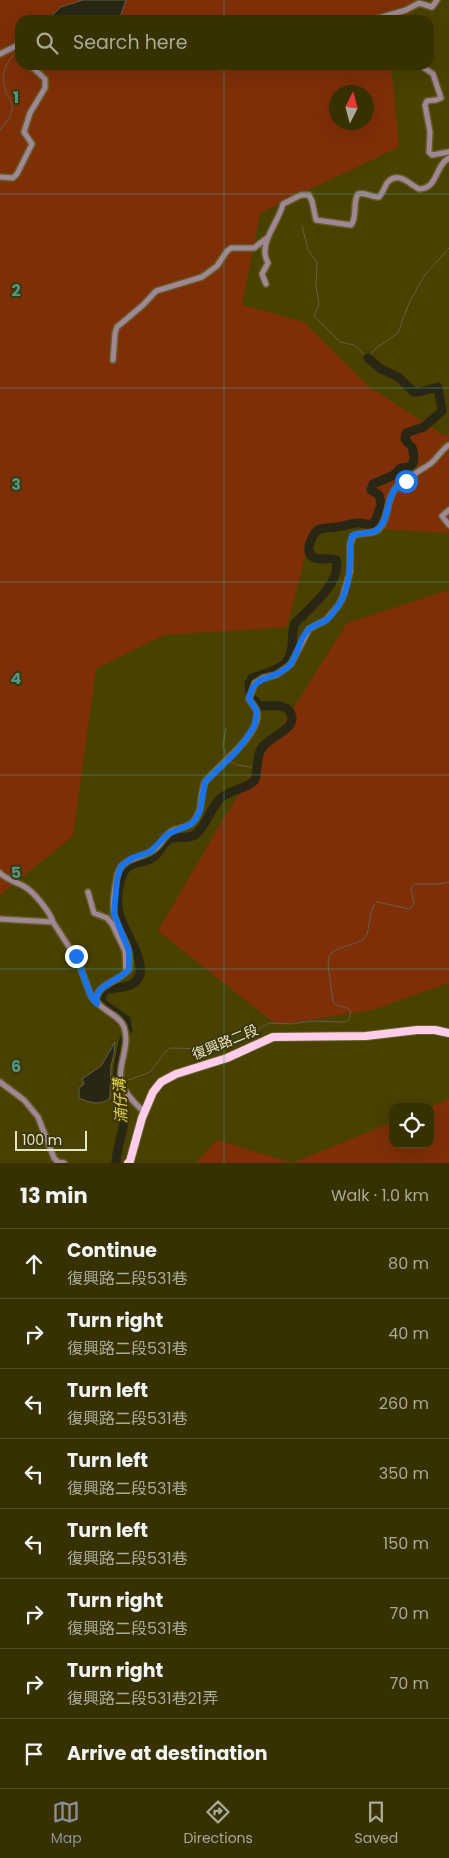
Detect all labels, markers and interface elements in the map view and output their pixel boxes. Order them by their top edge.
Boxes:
search box [15,15,434,70]
icon: search [33,29,61,57]
text: Search here [73,29,187,56]
north arrow [329,85,374,130]
text: 1 [13,86,19,109]
text: 2 [11,279,21,302]
route start [395,470,418,493]
text: 3 [11,473,21,496]
text: 4 [11,667,22,690]
text: 5 [11,861,21,884]
route end [65,945,88,968]
street label: 復興路二段 [189,1020,261,1064]
text: 6 [11,1055,21,1078]
water label: 湳仔溝 [108,1076,132,1124]
map controls [389,1103,434,1148]
button: locate [389,1103,434,1148]
scale bar [15,1128,88,1151]
text: 100 m [22,1130,62,1150]
text: 13 min [20,1181,88,1210]
text: Walk · 1.0 km [331,1184,429,1207]
text: Continue [67,1237,157,1264]
icon: ahead [20,1250,48,1278]
text: 80 m [388,1252,429,1275]
text: 復興路二段531巷 [67,1267,188,1290]
text: Turn right [67,1307,163,1334]
icon: right [20,1320,48,1348]
text: 40 m [388,1322,429,1345]
text: 復興路二段531巷 [67,1337,188,1360]
text: Turn left [67,1377,148,1404]
icon: left [20,1390,48,1418]
text: 260 m [379,1392,429,1415]
text: 復興路二段531巷 [67,1407,188,1430]
text: Turn left [67,1447,148,1474]
icon: left [20,1460,48,1488]
text: 350 m [379,1462,429,1485]
text: 復興路二段531巷 [67,1477,188,1500]
text: Turn left [67,1517,148,1544]
icon: left [20,1530,48,1558]
text: 150 m [383,1532,429,1555]
text: 復興路二段531巷 [67,1547,188,1570]
text: Turn right [67,1587,163,1614]
icon: right [20,1600,48,1628]
text: 70 m [389,1602,429,1625]
text: 復興路二段531巷 [67,1617,188,1640]
text: Turn right [67,1657,163,1684]
icon: right [20,1670,48,1698]
text: 70 m [389,1672,429,1695]
text: 復興路二段531巷21弄 [67,1687,218,1710]
icon: arrive [20,1740,48,1768]
text: Arrive at destination [67,1740,268,1767]
tab: Map [51,1798,82,1849]
tab: Directions [183,1798,253,1849]
tab: Saved [354,1798,398,1849]

